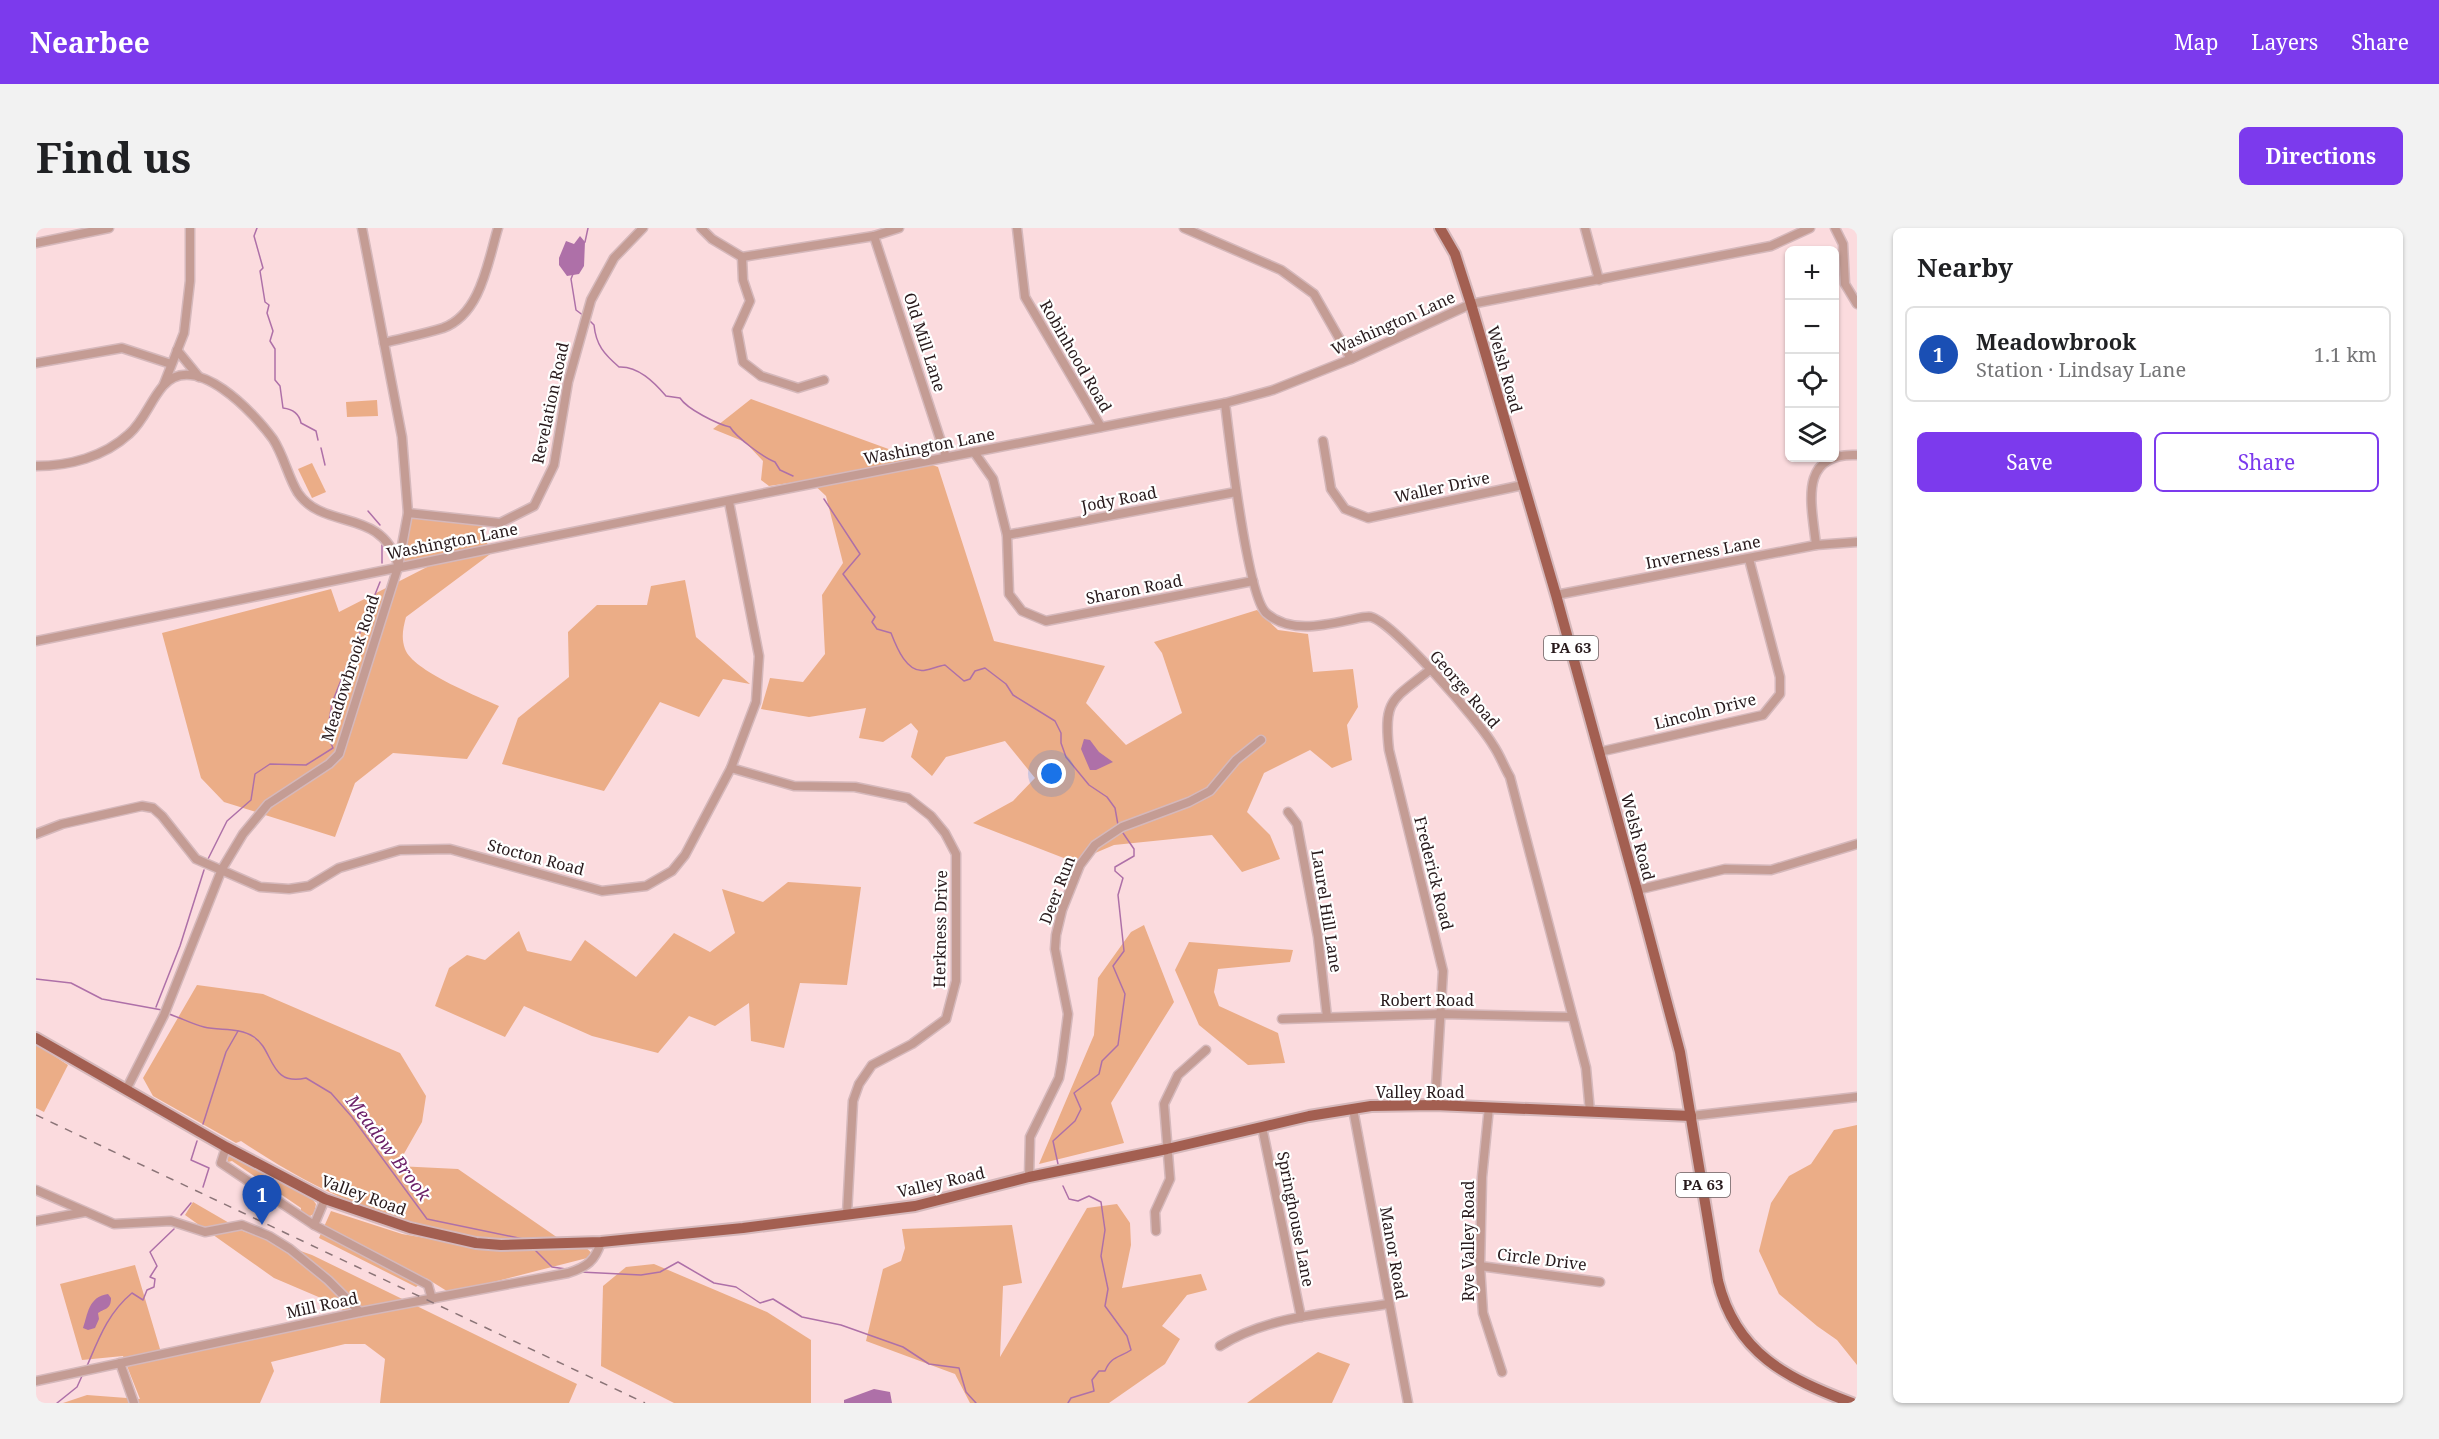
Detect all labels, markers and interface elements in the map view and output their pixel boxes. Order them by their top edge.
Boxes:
text: Nearbee [30,23,150,61]
text: Map [2174,28,2218,56]
text: Layers [2251,28,2318,56]
text: Share [2351,28,2409,56]
button: Directions [2239,127,2403,185]
text: Find us [36,128,191,185]
map controls [1785,246,1839,462]
button: + [1785,246,1839,300]
text: Nearby [1917,249,2013,285]
street label: Washington Lane [1328,286,1458,360]
street label: Old Mill Lane [899,290,951,394]
street label: Robinhood Road [1035,296,1117,416]
button: − [1785,300,1839,354]
street label: Welsh Road [1482,323,1528,415]
text: Meadowbrook [1976,326,2136,356]
street label: Revelation Road [526,340,574,466]
text: 1 [1933,341,1944,368]
text: 1.1 km [2314,341,2377,368]
button: locate [1785,354,1839,408]
text: Station · Lindsay Lane [1976,356,2186,383]
button: layers [1785,408,1839,462]
street label: Washington Lane [861,422,997,470]
button: Save [1917,432,2142,492]
button: Share [2154,432,2379,492]
street label: Waller Drive [1392,466,1492,508]
street label: Jody Road [1078,481,1159,517]
street label: Washington Lane [384,517,520,565]
street label: Inverness Lane [1644,530,1762,574]
street label: Sharon Road [1084,569,1184,609]
street label: Meadowbrook Road [316,592,384,744]
road number: PA 63 [1544,636,1598,660]
street label: George Road [1425,645,1505,733]
street label: Lincoln Drive [1652,688,1758,734]
your location [1037,759,1066,788]
street label: Welsh Road [1616,791,1660,883]
street label: Frederick Road [1409,814,1459,932]
street label: Stocton Road [485,834,587,881]
street label: Laurel Hill Lane [1306,848,1348,974]
street label: Deer Run [1034,853,1080,927]
street label: Herkness Drive [928,870,952,988]
street label: Robert Road [1380,989,1474,1011]
street label: Valley Road [1375,1081,1465,1103]
water label: Meadow Brook [340,1089,437,1206]
street label: Springhouse Lane [1272,1149,1320,1289]
street label: Valley Road [895,1161,987,1203]
street label: Valley Road [318,1169,410,1221]
road number: PA 63 [1676,1173,1730,1197]
pin: 1 [242,1176,282,1225]
street label: Rye Valley Road [1457,1180,1479,1302]
street label: Manor Road [1375,1205,1413,1301]
street label: Circle Drive [1496,1243,1588,1275]
street label: Mill Road [284,1287,360,1323]

